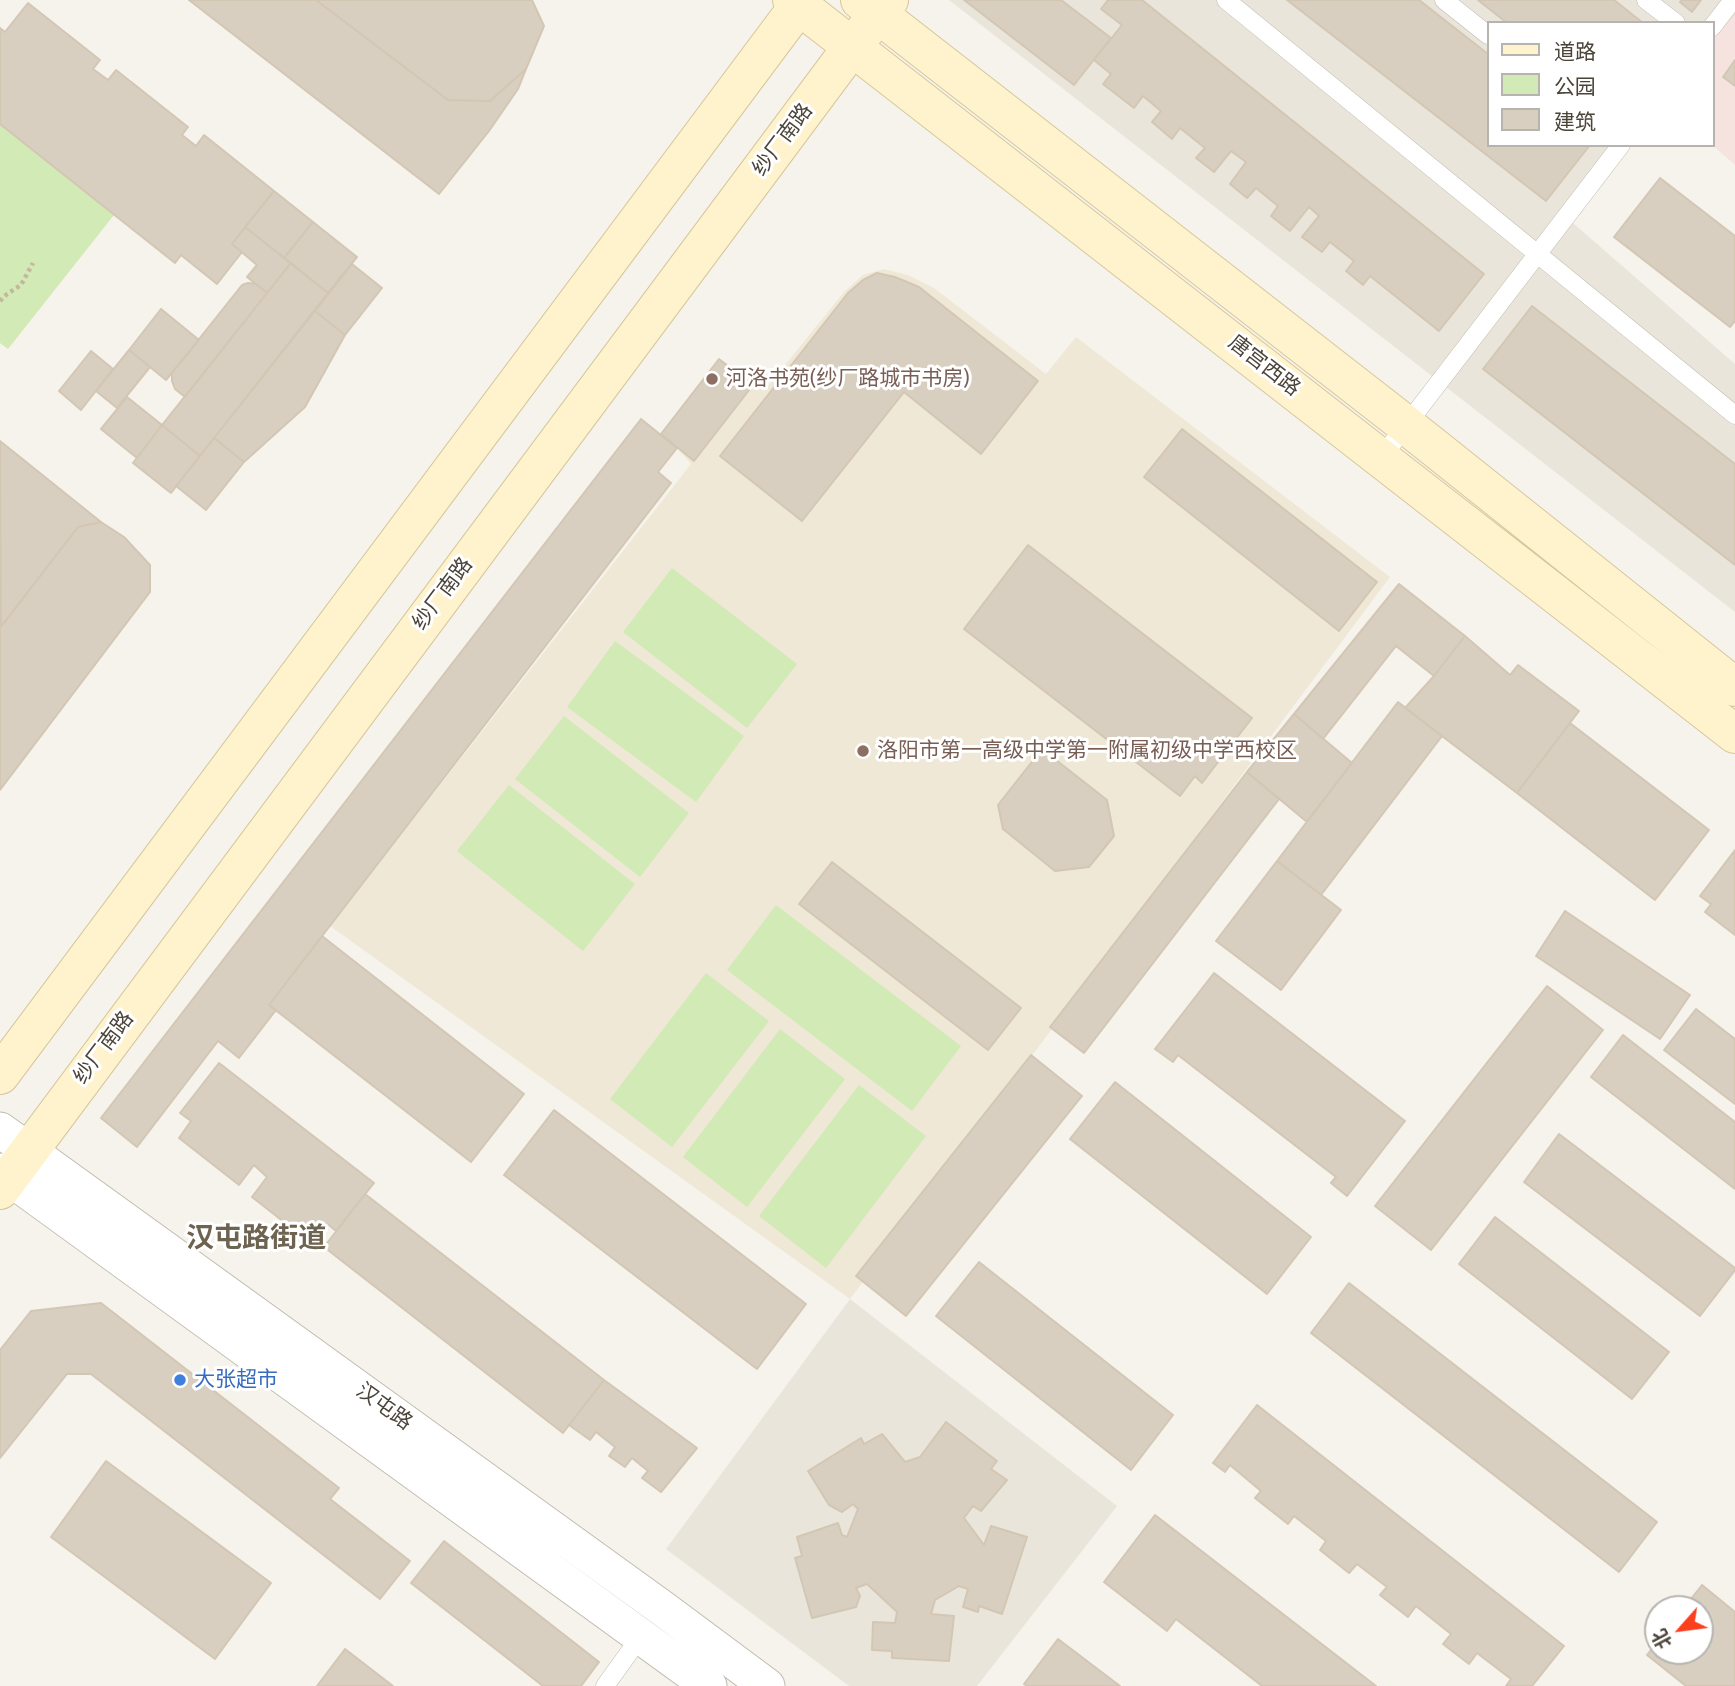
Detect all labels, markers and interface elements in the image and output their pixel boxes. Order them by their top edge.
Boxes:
legend [1486,21,1714,147]
text: 道路 [1554,39,1596,65]
text: 公园 [1554,74,1596,100]
street label: 纱厂南路 [748,99,818,181]
text: 建筑 [1554,109,1596,135]
street label: 唐宫西路 [1223,330,1305,402]
place label: 河洛书苑(纱厂路城市书房) [726,366,969,392]
marker: 河洛书苑(纱厂路城市书房) [704,371,720,387]
street label: 纱厂南路 [408,553,478,635]
place label: 洛阳市第一高级中学第一附属初级中学西校区 [877,738,1297,764]
marker: 洛阳市第一高级中学第一附属初级中学西校区 [855,743,871,759]
street label: 纱厂南路 [69,1007,139,1089]
district label: 汉屯路街道 [186,1222,326,1256]
place label: 大张超市 [194,1367,278,1393]
marker: 大张超市 [172,1372,188,1388]
street label: 汉屯路 [351,1378,417,1436]
north arrow [1644,1595,1714,1665]
text: 北 [1647,1625,1676,1653]

